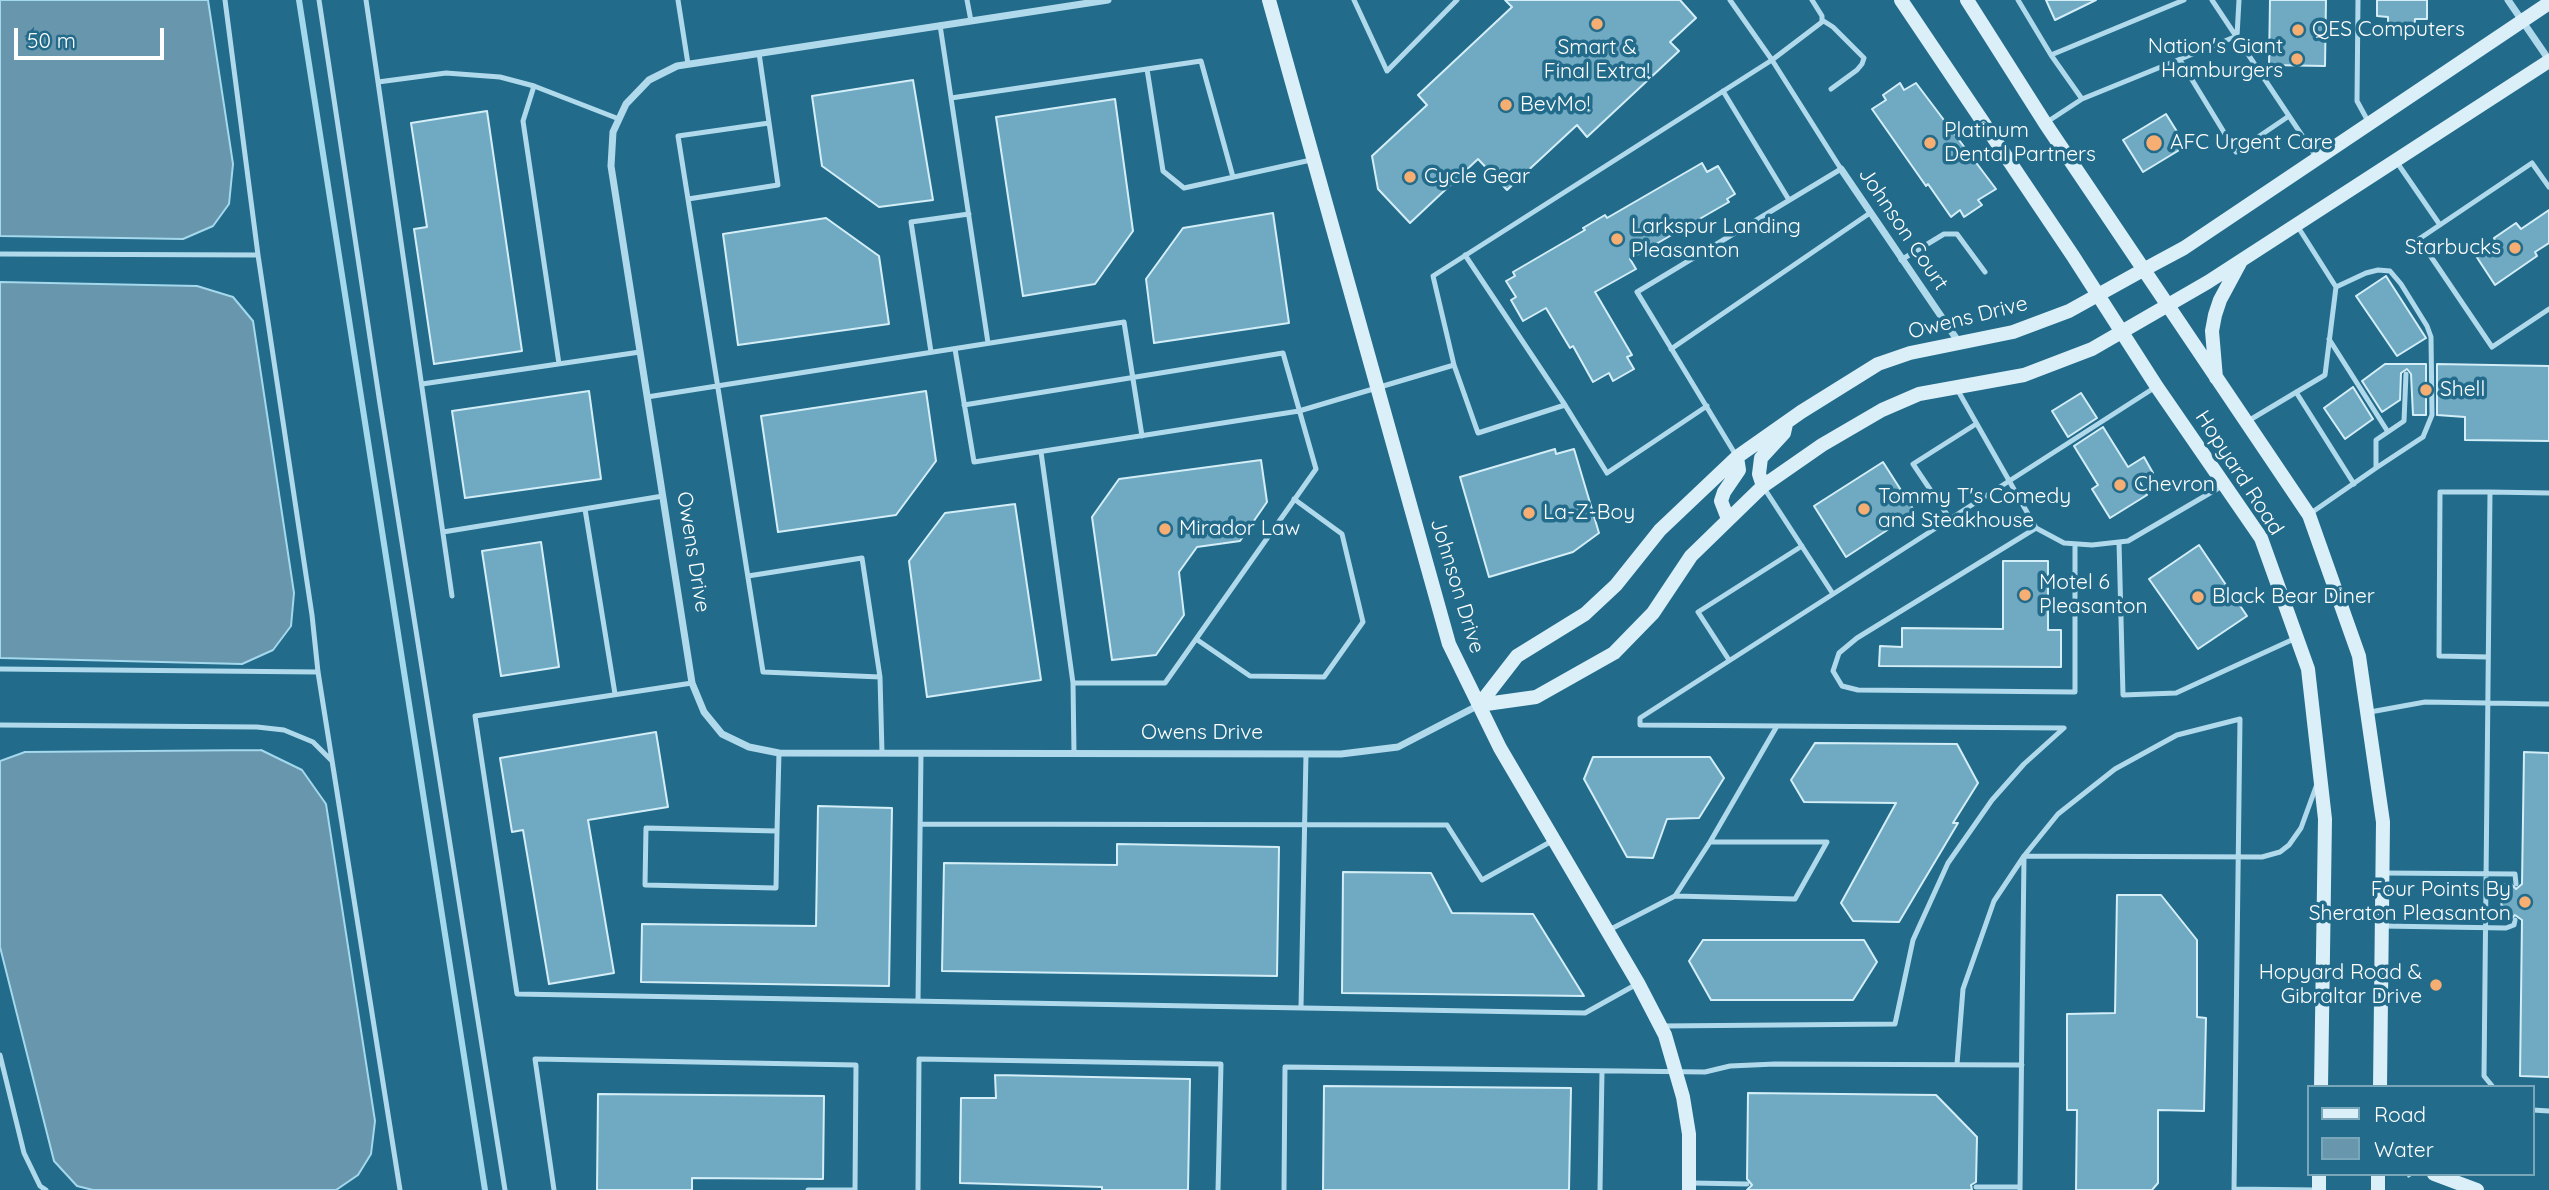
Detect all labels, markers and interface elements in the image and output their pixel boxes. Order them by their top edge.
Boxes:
scale bar [18,14,168,58]
marker: Smart & Final Extra! [1589,16,1605,32]
place label: QES Computers [2312,17,2465,43]
marker: QES Computers [2290,22,2306,38]
text: 50 m [27,27,76,53]
place label: Nation's Giant Hamburgers [2148,34,2283,84]
place label: Smart & Final Extra! [1544,35,1650,85]
marker: Nation's Giant Hamburgers [2289,51,2305,67]
place label: BevMo! [1520,92,1590,118]
marker: BevMo! [1498,97,1514,113]
place label: Platinum Dental Partners [1944,118,2096,168]
place label: AFC Urgent Care [2170,130,2333,156]
marker: AFC Urgent Care [2144,133,2164,153]
marker: Platinum Dental Partners [1922,135,1938,151]
street label: Johnson Court [1853,163,1953,295]
place label: Cycle Gear [1424,164,1530,190]
marker: Cycle Gear [1402,169,1418,185]
place label: Larkspur Landing Pleasanton [1631,214,1801,264]
marker: Larkspur Landing Pleasanton [1609,231,1625,247]
place label: Starbucks [2405,235,2501,261]
marker: Starbucks [2507,240,2523,256]
street label: Owens Drive [1906,291,2030,345]
place label: Shell [2440,377,2485,403]
marker: Shell [2418,382,2434,398]
street label: Hopyard Road [2189,406,2289,540]
place label: Chevron [2134,472,2215,498]
marker: Chevron [2112,477,2128,493]
place label: Tommy T's Comedy and Steakhouse [1878,484,2071,534]
street label: Owens Drive [671,490,715,614]
place label: La-Z-Boy [1543,500,1635,526]
marker: Tommy T's Comedy and Steakhouse [1856,501,1872,517]
marker: La-Z-Boy [1521,505,1537,521]
place label: Mirador Law [1179,516,1300,542]
street label: Johnson Drive [1425,516,1489,656]
marker: Mirador Law [1157,521,1173,537]
place label: Motel 6 Pleasanton [2039,570,2148,620]
place label: Black Bear Diner [2212,584,2375,610]
marker: Motel 6 Pleasanton [2017,587,2033,603]
marker: Black Bear Diner [2190,589,2206,605]
street label: Owens Drive [1141,720,1263,746]
place label: Four Points By Sheraton Pleasanton [2309,877,2511,927]
marker: Four Points By Sheraton Pleasanton [2517,894,2533,910]
place label: Hopyard Road & Gibraltar Drive [2259,960,2422,1010]
marker: Hopyard Road & Gibraltar Drive [2428,977,2444,993]
legend [2308,1085,2535,1176]
text: Road [2374,1101,2426,1127]
text: Water [2374,1136,2434,1162]

